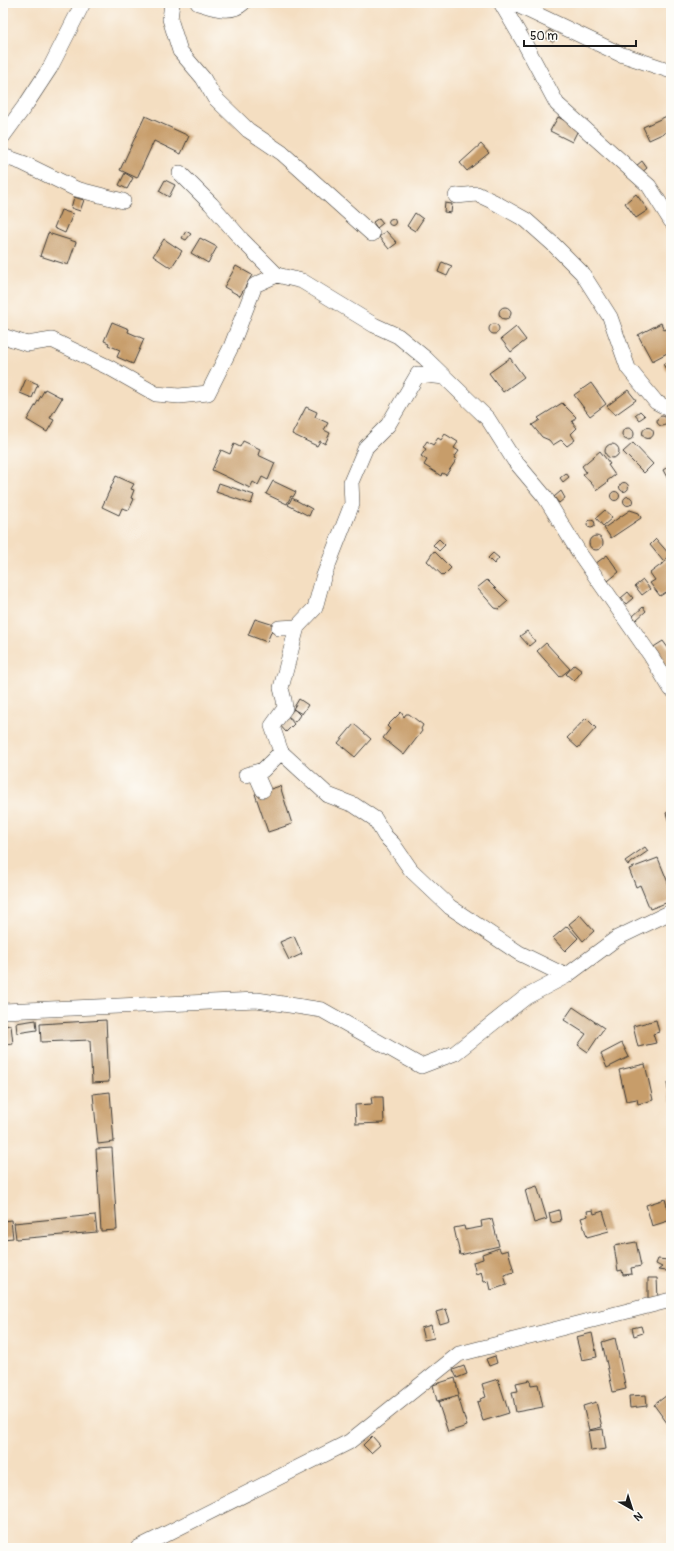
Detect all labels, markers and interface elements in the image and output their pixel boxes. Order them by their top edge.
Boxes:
scale bar [524,22,636,48]
text: 50 m [530,29,558,44]
north arrow [612,1489,652,1529]
text: N [631,1509,645,1524]

